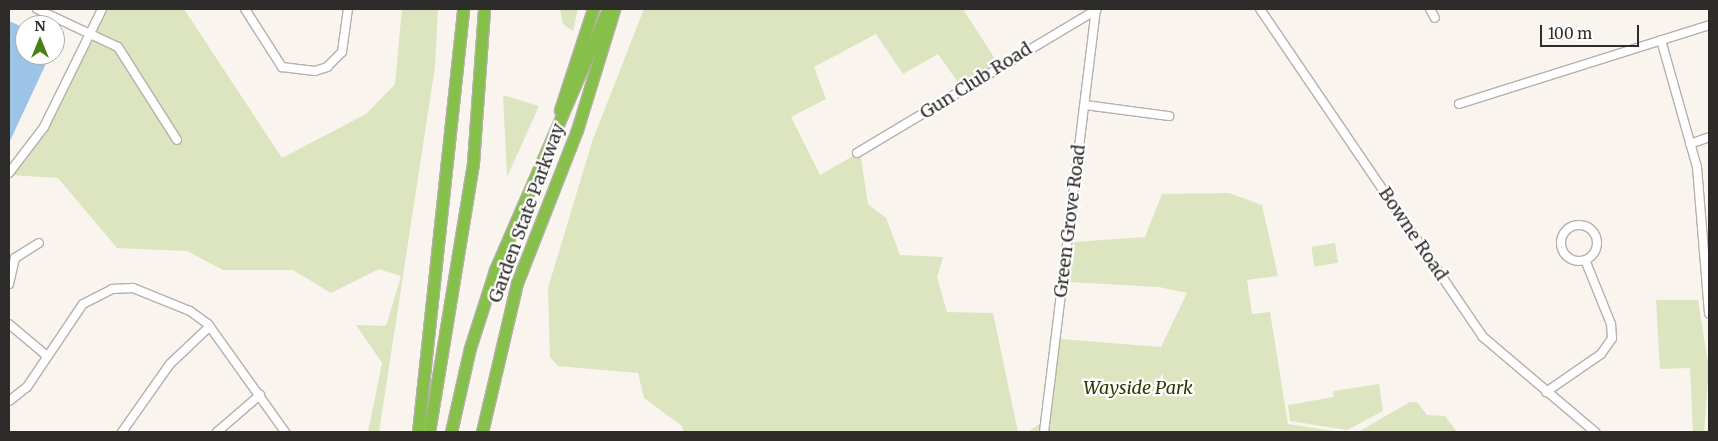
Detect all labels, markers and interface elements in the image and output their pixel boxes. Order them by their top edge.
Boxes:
north arrow [15,15,65,65]
scale bar [1543,15,1642,47]
text: N [34,17,46,35]
text: 100 m [1548,24,1592,43]
street label: Gun Club Road [916,38,1036,124]
street label: Garden State Parkway [484,120,570,306]
street label: Green Grove Road [1050,143,1090,299]
street label: Bowne Road [1374,183,1452,285]
park label: Wayside Park [1083,377,1193,399]

